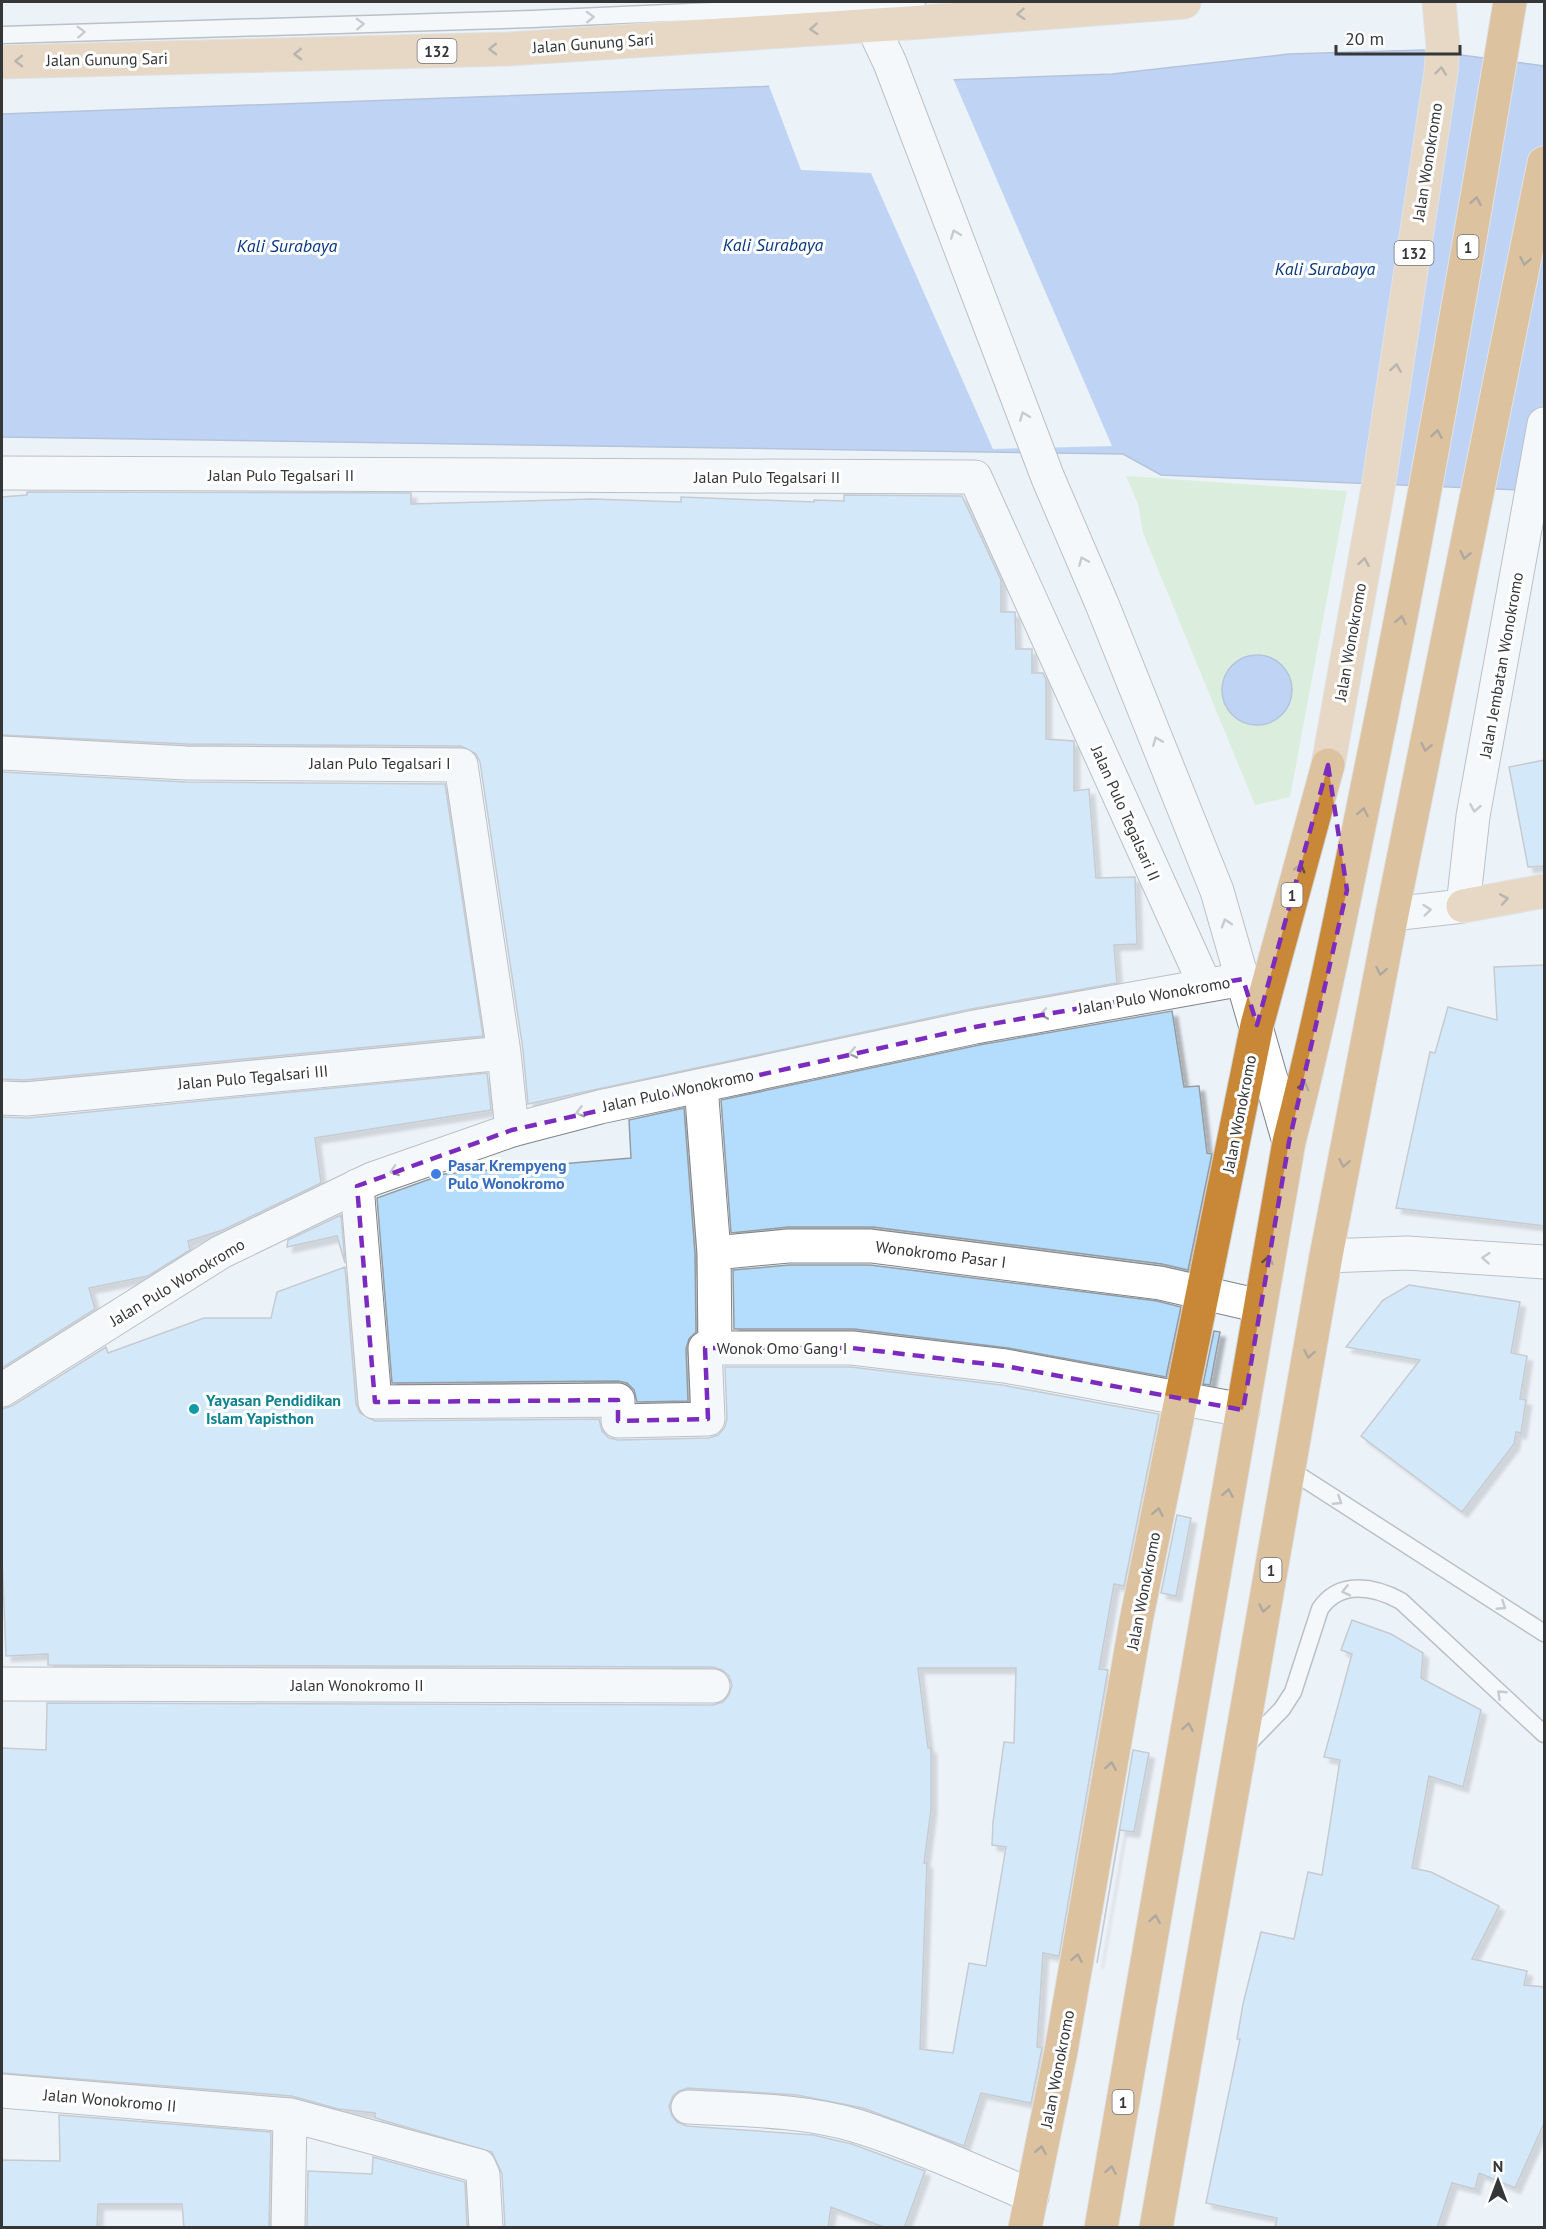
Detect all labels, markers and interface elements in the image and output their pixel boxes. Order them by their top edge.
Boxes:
one-way arrow [1016,8,1025,21]
one-way arrow [586,10,595,23]
one-way arrow [355,18,364,31]
scale bar [1336,18,1460,56]
one-way arrow [809,23,818,36]
one-way arrow [76,26,85,39]
text: 20 m [1345,27,1384,50]
street label: Jalan Gunung Sari [531,29,654,57]
road number: 132 [418,39,456,63]
one-way arrow [489,43,498,55]
street label: Jalan Gunung Sari [45,48,168,70]
one-way arrow [294,48,303,60]
one-way arrow [15,55,24,68]
one-way arrow [1434,67,1447,76]
street label: Jalan Wonokromo [1408,101,1446,224]
one-way arrow [1469,196,1482,206]
one-way arrow [950,229,962,240]
water label: Kali Surabaya [723,233,823,256]
water label: Kali Surabaya [237,234,337,257]
road number: 1 [1458,235,1478,259]
road number: 132 [1394,241,1434,265]
one-way arrow [1519,256,1532,266]
water label: Kali Surabaya [1275,257,1375,280]
one-way arrow [1389,363,1401,372]
one-way arrow [1019,411,1031,422]
one-way arrow [1430,430,1442,439]
street label: Jalan Pulo Tegalsari II [207,465,354,485]
street label: Jalan Pulo Tegalsari II [693,467,840,487]
one-way arrow [1459,550,1472,560]
one-way arrow [1078,556,1090,567]
one-way arrow [1357,558,1370,568]
street label: Jalan Jembatan Wonokromo [1475,570,1527,760]
street label: Jalan Wonokromo [1330,581,1370,704]
one-way arrow [1394,616,1407,626]
one-way arrow [1152,736,1164,747]
street label: Jalan Pulo Tegalsari II [1087,741,1165,884]
one-way arrow [1421,741,1434,751]
street label: Jalan Pulo Tegalsari I [308,753,451,773]
one-way arrow [1469,803,1481,812]
one-way arrow [1355,807,1368,817]
one-way arrow [1293,863,1305,874]
road number: 1 [1282,883,1302,907]
one-way arrow [1499,893,1508,905]
one-way arrow [1423,904,1432,917]
one-way arrow [1221,918,1233,929]
one-way arrow [1375,966,1388,976]
street label: Jalan Pulo Wonokromo [1075,972,1232,1018]
one-way arrow [1039,1008,1049,1020]
one-way arrow [848,1046,858,1059]
street label: Jalan Wonokromo [1218,1053,1260,1176]
street label: Jalan Pulo Tegalsari III [176,1060,329,1094]
street label: Jalan Pulo Wonokromo [600,1064,755,1116]
one-way arrow [1296,1081,1309,1091]
one-way arrow [575,1105,586,1117]
place label: Pasar Krempyeng Pulo Wonokromo [448,1155,567,1193]
one-way arrow [1338,1157,1351,1167]
one-way arrow [390,1164,400,1177]
marker: Pasar Krempyeng Pulo Wonokromo [429,1167,443,1181]
street label: Jalan Pulo Wonokromo [105,1234,248,1331]
street label: Wonokromo Pasar I [875,1236,1007,1272]
one-way arrow [1482,1252,1491,1265]
one-way arrow [1262,1255,1274,1264]
street label: Wonok Omo Gang I [717,1338,847,1358]
one-way arrow [1303,1349,1316,1359]
place label: Yayasan Pendidikan Islam Yapisthon [205,1390,341,1428]
marker: Yayasan Pendidikan Islam Yapisthon [187,1402,201,1416]
one-way arrow [1222,1489,1234,1498]
one-way arrow [1332,1493,1342,1505]
one-way arrow [1151,1508,1164,1518]
street label: Jalan Wonokromo [1122,1530,1164,1653]
road number: 1 [1260,1558,1282,1582]
one-way arrow [1341,1584,1351,1597]
one-way arrow [1496,1599,1507,1610]
one-way arrow [1258,1603,1271,1613]
street label: Jalan Wonokromo II [289,1675,424,1695]
one-way arrow [1498,1690,1508,1701]
one-way arrow [1181,1722,1194,1732]
one-way arrow [1104,1761,1116,1771]
one-way arrow [1148,1914,1161,1924]
one-way arrow [1070,1953,1083,1963]
street label: Jalan Wonokromo [1036,2008,1078,2131]
street label: Jalan Wonokromo II [42,2084,177,2116]
road number: 1 [1112,2090,1134,2114]
one-way arrow [1034,2145,1047,2155]
north arrow [1468,2151,1528,2211]
text: N [1493,2156,1503,2176]
one-way arrow [1104,2165,1117,2175]

